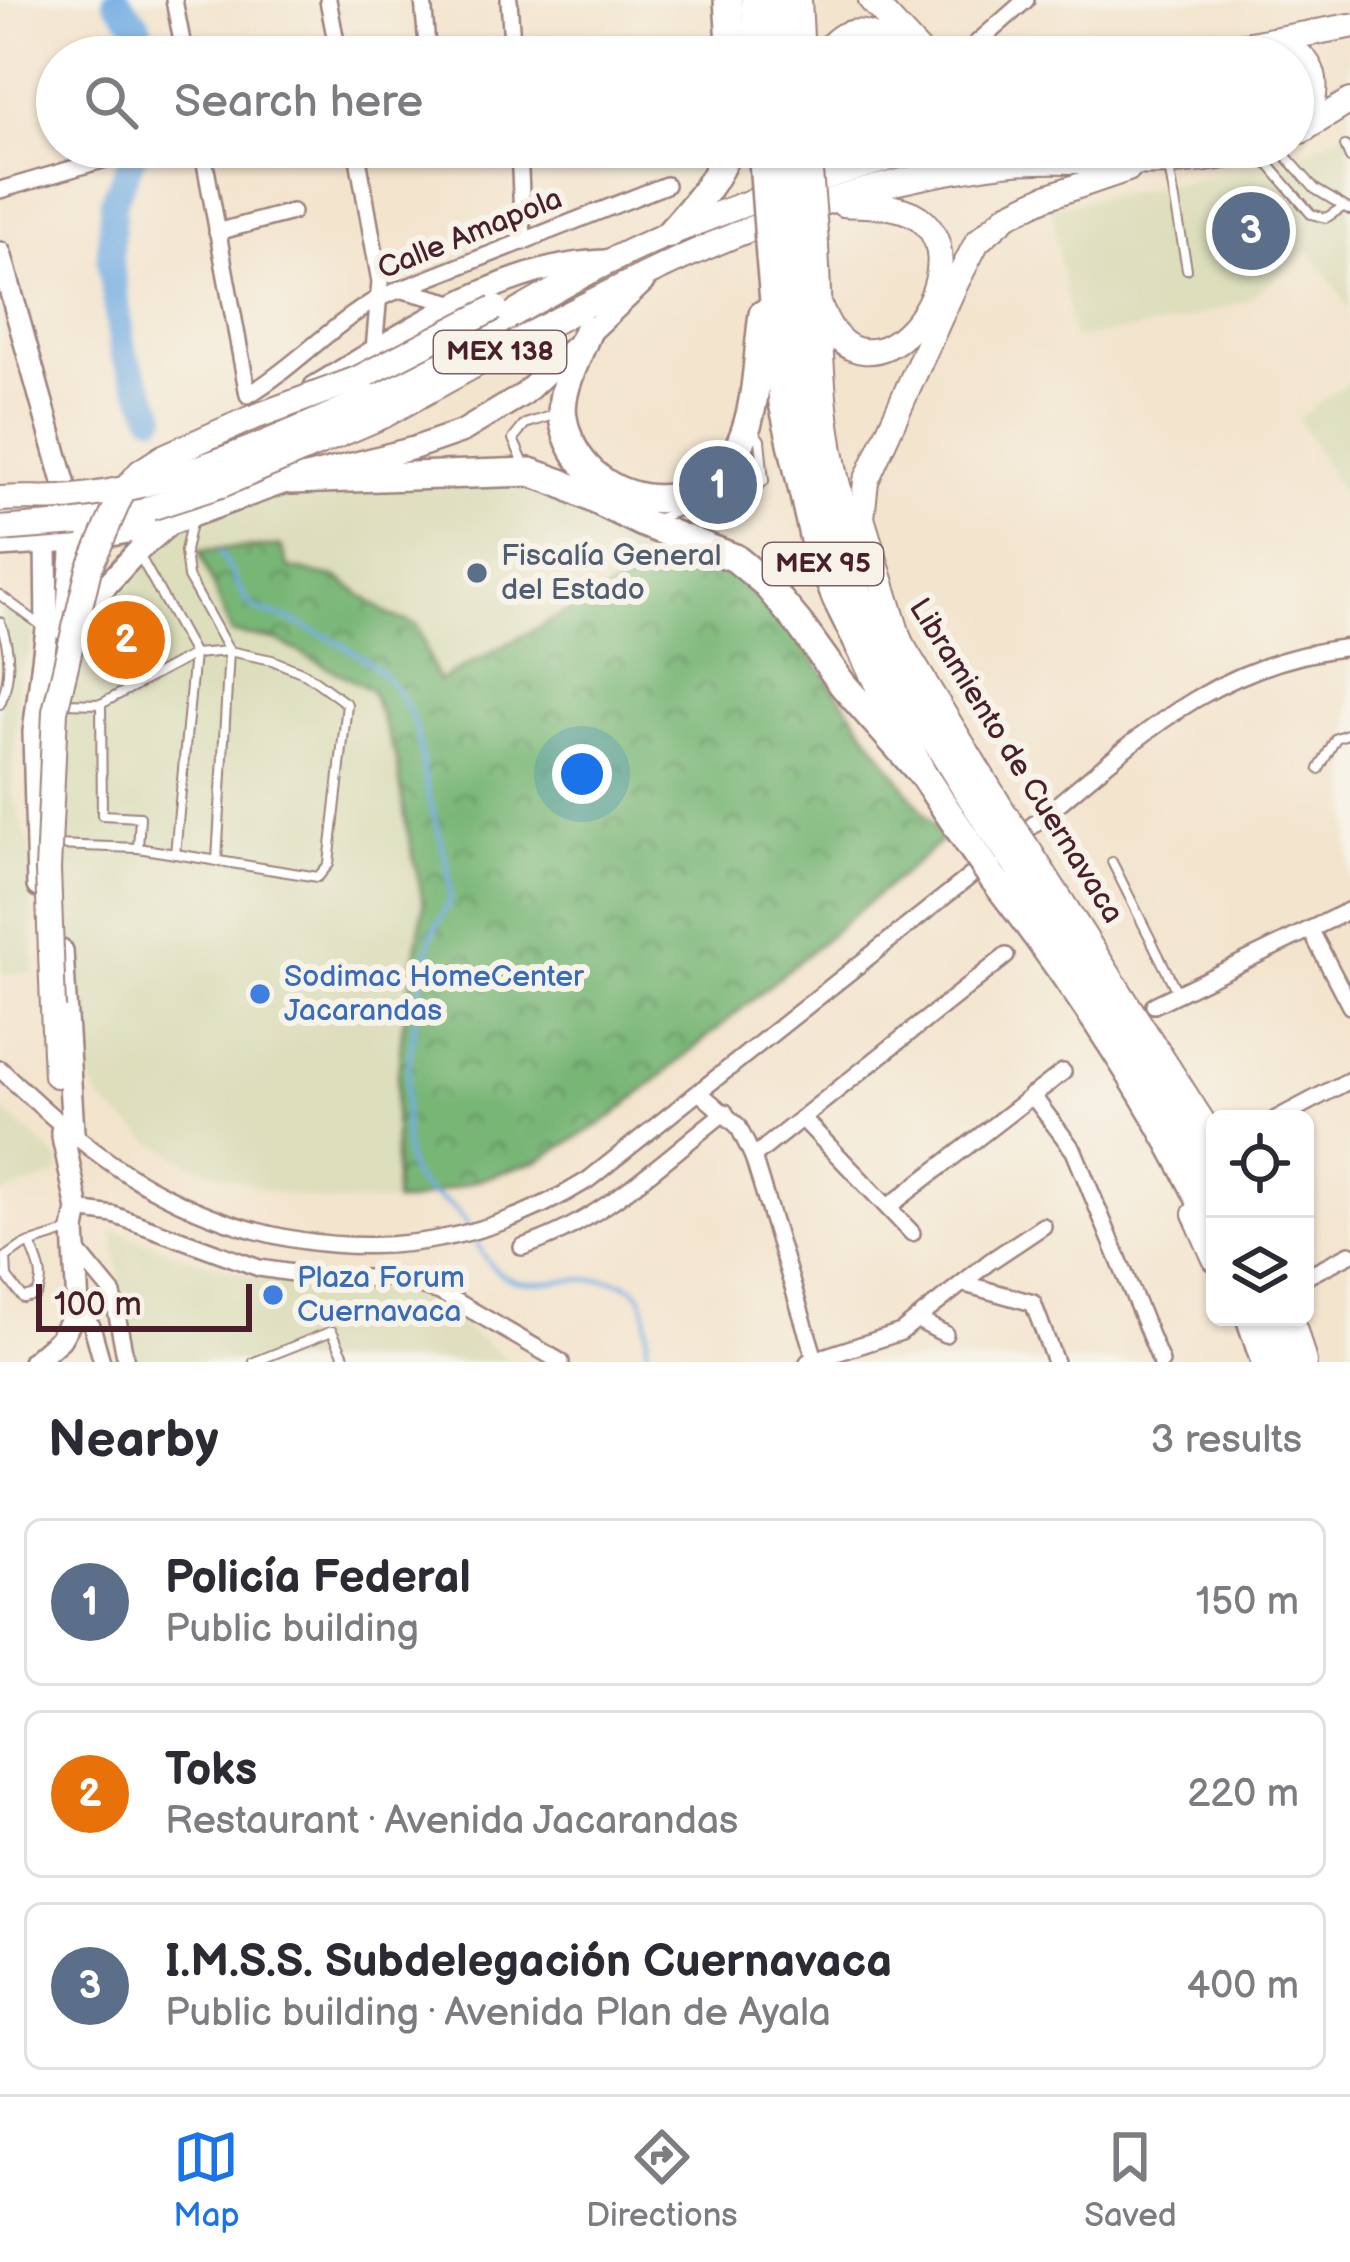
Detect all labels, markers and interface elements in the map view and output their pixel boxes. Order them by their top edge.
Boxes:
search box [36,36,1314,168]
icon: search [78,69,144,135]
text: Search here [174,75,423,130]
street label: Calle Amapola [373,181,567,287]
pin: 3 [1212,186,1290,276]
road number: MEX 138 [434,331,566,373]
pin: 1 [679,440,757,530]
place label: Fiscalía General del Estado [501,538,721,608]
road number: MEX 95 [763,543,883,585]
marker: Fiscalía General del Estado [464,560,490,586]
street label: Libramiento de Cuernavaca [901,592,1131,930]
pin: 2 [87,595,165,685]
your location [552,744,612,804]
place label: Sodimac HomeCenter Jacarandas [284,959,585,1029]
marker: Sodimac HomeCenter Jacarandas [247,981,273,1007]
map controls [1206,1110,1314,1326]
button: locate [1206,1110,1314,1218]
button: layers [1206,1218,1314,1326]
place label: Plaza Forum Cuernavaca [297,1260,465,1330]
scale bar [36,1278,252,1331]
marker: Plaza Forum Cuernavaca [260,1282,286,1308]
text: 100 m [54,1285,142,1325]
text: Nearby [48,1410,219,1471]
text: 3 results [1150,1417,1302,1464]
text: Policía Federal [165,1551,471,1606]
text: 1 [82,1579,98,1626]
text: 150 m [1196,1579,1299,1626]
text: Public building [165,1606,419,1653]
text: Toks [165,1743,257,1798]
text: 2 [78,1771,102,1818]
text: 220 m [1187,1771,1299,1818]
text: Restaurant · Avenida Jacarandas [165,1798,738,1845]
text: I.M.S.S. Subdelegación Cuernavaca [165,1935,892,1990]
text: 3 [79,1963,101,2010]
text: 400 m [1187,1963,1299,2010]
text: Public building · Avenida Plan de Ayala [165,1990,831,2037]
tab: Map [173,2124,240,2236]
tab: Directions [586,2124,738,2236]
tab: Saved [1084,2124,1177,2236]

